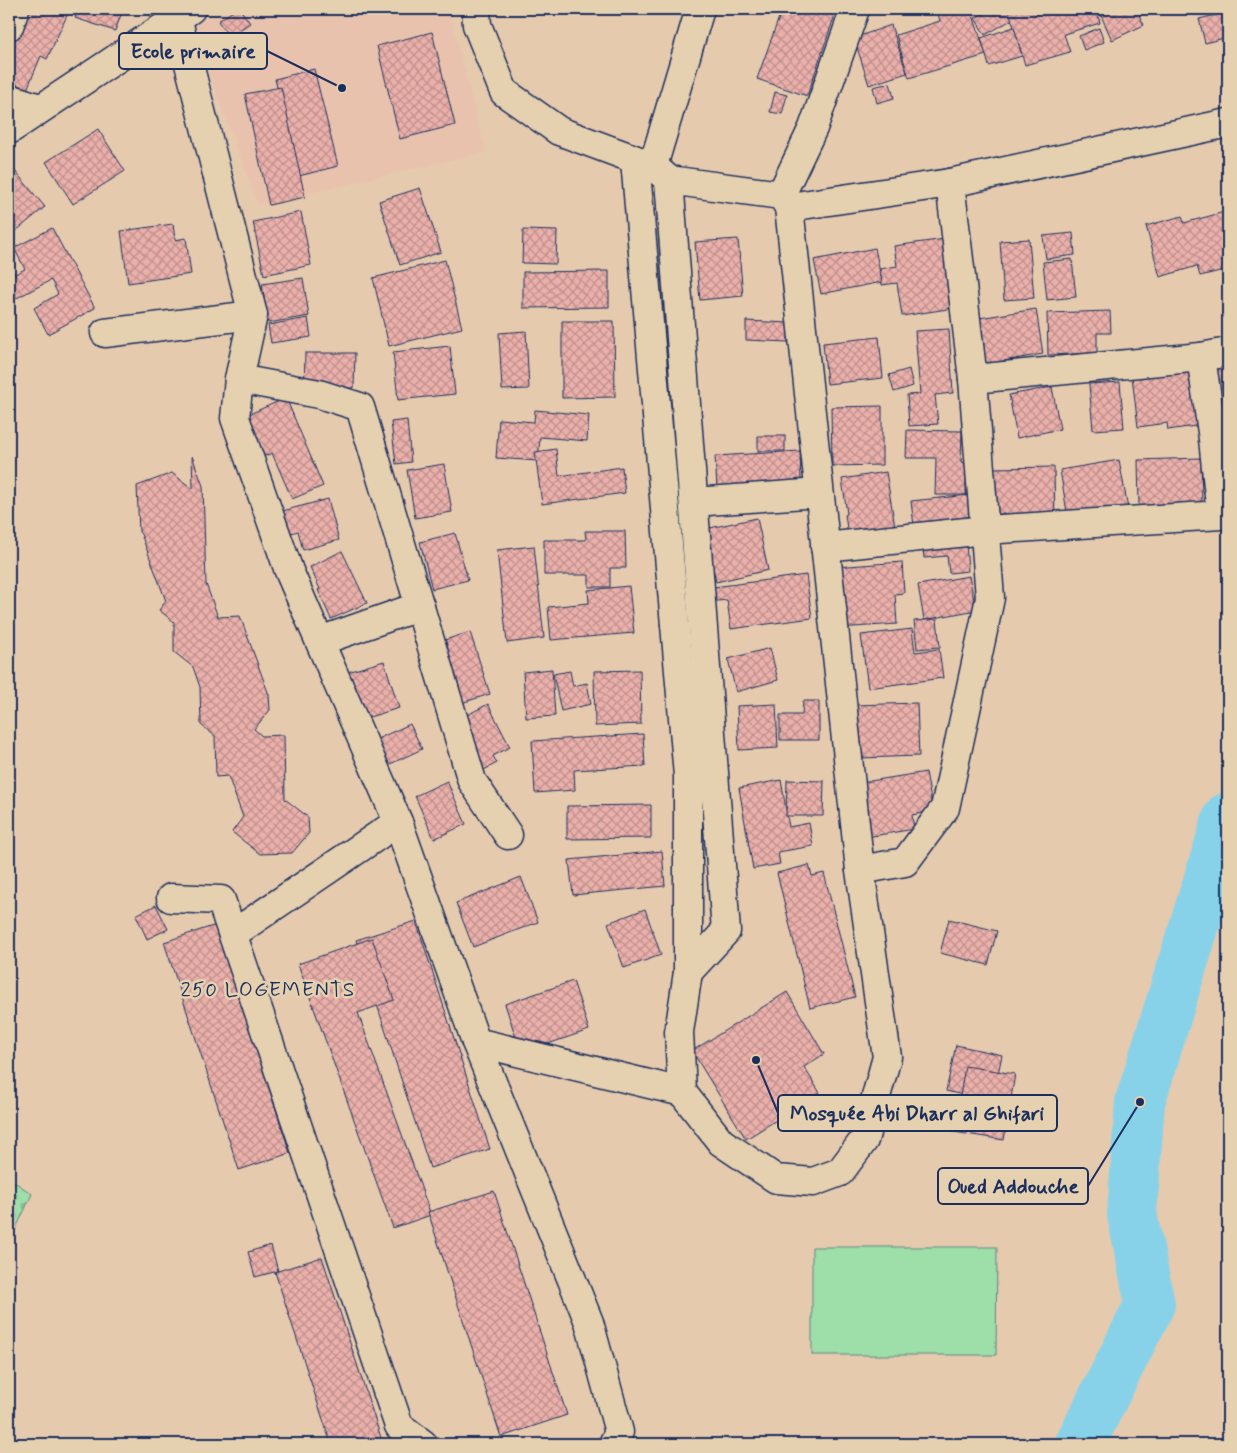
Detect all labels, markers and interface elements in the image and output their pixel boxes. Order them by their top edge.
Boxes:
callout: Ecole primaire [119,33,267,69]
text: Ecole primaire [130,38,256,66]
district label: 250 LOGEMENTS [180,976,356,1004]
callout: Mosquée Abi Dharr al Ghifari [778,1095,1057,1131]
text: Mosquée Abi Dharr al Ghifari [790,1100,1044,1128]
callout: Oued Addouche [938,1168,1088,1204]
text: Oued Addouche [947,1173,1079,1201]

